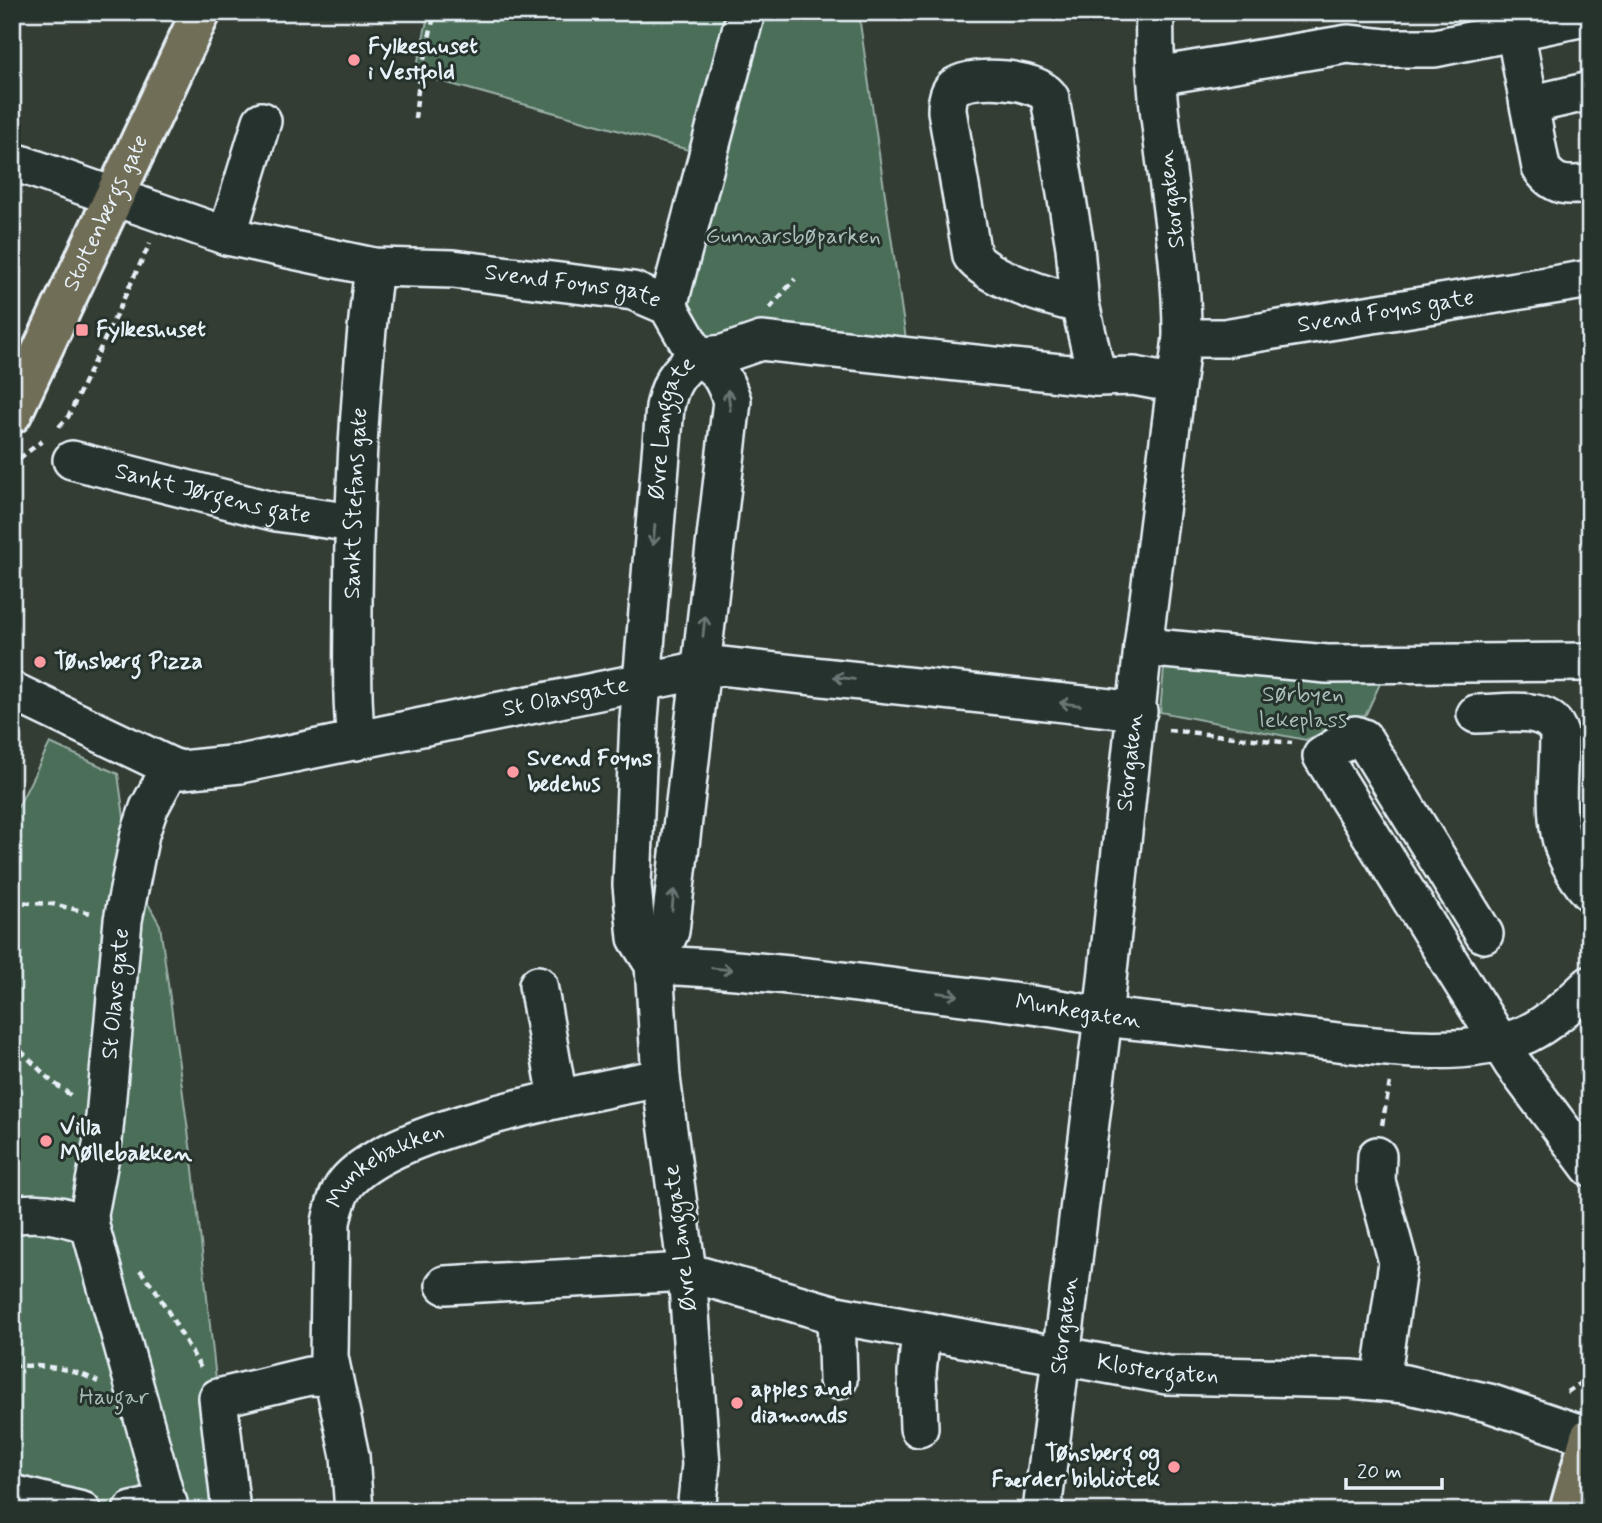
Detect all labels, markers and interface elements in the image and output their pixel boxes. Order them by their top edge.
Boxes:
place label: Fylkeshuset i Vestfold [368,32,478,89]
marker: Fylkeshuset i Vestfold [346,52,362,68]
street label: Stoltenbergs gate [57,130,156,296]
street label: Storgaten [1151,148,1193,250]
park label: Gunnarsbøparken [705,222,881,252]
street label: Svend Foyns gate [483,258,665,316]
street label: Svend Foyns gate [1295,283,1476,341]
place label: Fylkeshuset [96,315,206,345]
marker: Fylkeshuset [74,322,90,338]
street label: Øvre Langgate [642,350,702,501]
one-way arrow [722,389,735,412]
street label: Sankt Stefans gate [338,406,375,599]
street label: Sankt Jørgens gate [112,457,312,532]
one-way arrow [647,523,660,546]
one-way arrow [697,615,710,637]
place label: Tønsberg Pizza [54,647,203,680]
marker: Tønsberg Pizza [32,654,48,670]
street label: St Olavsgate [500,670,631,725]
one-way arrow [833,671,856,684]
park label: Sørbyen lekeplass [1259,680,1347,736]
one-way arrow [1059,697,1082,710]
street label: Storgaten [1110,712,1151,813]
place label: Svend Foyns bedehus [527,744,653,800]
marker: Svend Foyns bedehus [505,764,521,780]
one-way arrow [667,890,680,912]
street label: St Olavs gate [95,927,137,1061]
one-way arrow [710,962,733,975]
one-way arrow [936,987,959,1000]
street label: Munkegaten [1014,988,1142,1036]
place label: Villa Møllebakken [60,1113,193,1169]
street label: Munkebakken [320,1116,448,1212]
marker: Villa Møllebakken [38,1133,54,1149]
street label: Øvre Langgate [657,1163,707,1313]
street label: Storgaten [1044,1275,1086,1376]
street label: Klostergaten [1094,1348,1219,1392]
place label: apples and diamonds [751,1375,852,1431]
park label: Haugar [79,1383,149,1415]
marker: apples and diamonds [729,1395,745,1411]
place label: Tønsberg og Færder bibliotek [992,1439,1160,1495]
scale bar [1346,1446,1443,1490]
text: 20 m [1357,1458,1402,1486]
marker: Tønsberg og Færder bibliotek [1166,1459,1182,1475]

